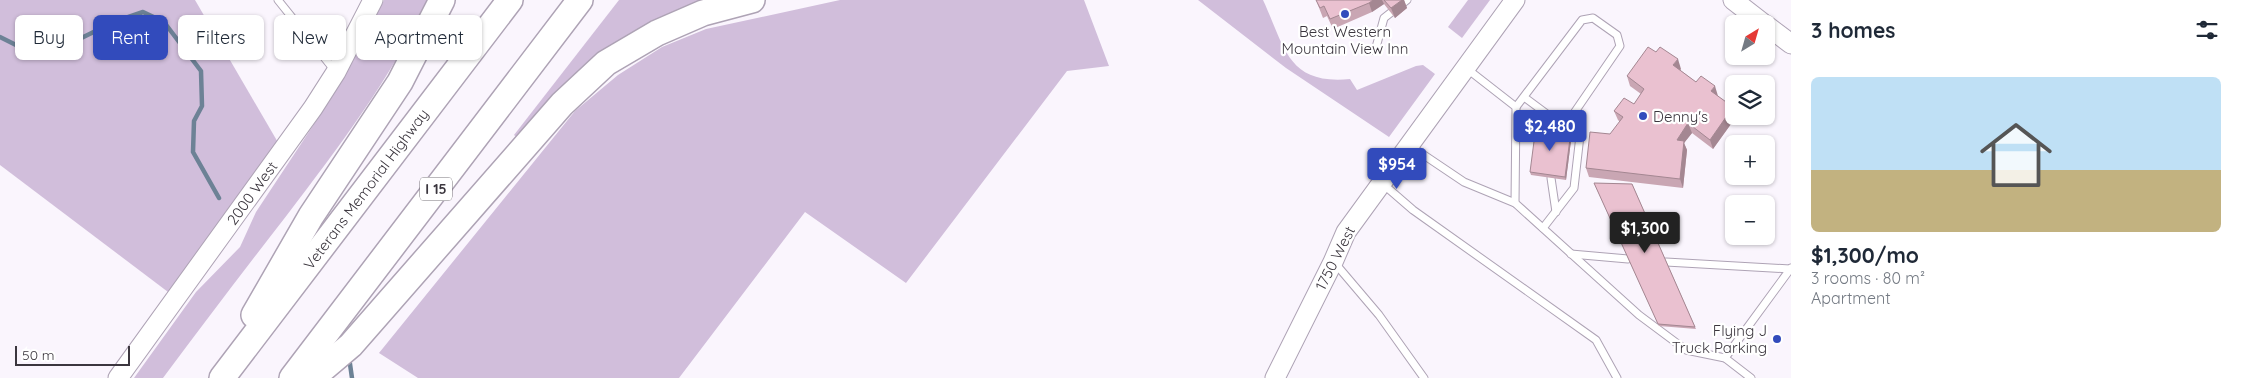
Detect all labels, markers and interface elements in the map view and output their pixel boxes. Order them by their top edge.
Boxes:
marker: Best Western Mountain View Inn [1339,8,1351,20]
chip: Buy [15,15,83,60]
chip: Rent [93,15,168,60]
chip: Filters [178,15,264,60]
chip: New [274,15,346,60]
chip: Apartment [356,15,482,60]
north arrow [1725,15,1775,65]
map controls [1725,15,1775,245]
icon: filters [2193,16,2221,44]
text: 3 homes [1811,17,1895,43]
place label: Best Western Mountain View Inn [1282,22,1408,58]
button: layers [1725,75,1775,125]
street label: Veterans Memorial Highway [299,105,433,273]
place label: Denny's [1653,107,1708,126]
pin: $2,480 [1509,110,1591,152]
marker: Denny's [1637,110,1649,122]
icon: home [1971,110,2061,200]
text: $2,480 [1524,116,1576,136]
button: + [1725,135,1775,185]
pin: $954 [1367,148,1427,190]
text: $954 [1378,154,1416,174]
street label: 2000 West [223,157,281,229]
road number: I 15 [420,178,452,200]
button: − [1725,195,1775,245]
pin: $1,300 [1604,212,1686,254]
text: $1,300 [1621,218,1669,238]
street label: 1750 West [1311,223,1359,293]
text: $1,300/mo [1811,242,1919,268]
text: 3 rooms · 80 m² [1811,268,1925,288]
text: Apartment [1811,288,1891,308]
place label: Flying J Truck Parking [1672,321,1767,357]
marker: Flying J Truck Parking [1771,333,1783,345]
scale bar [15,343,130,366]
text: 50 m [22,346,55,364]

